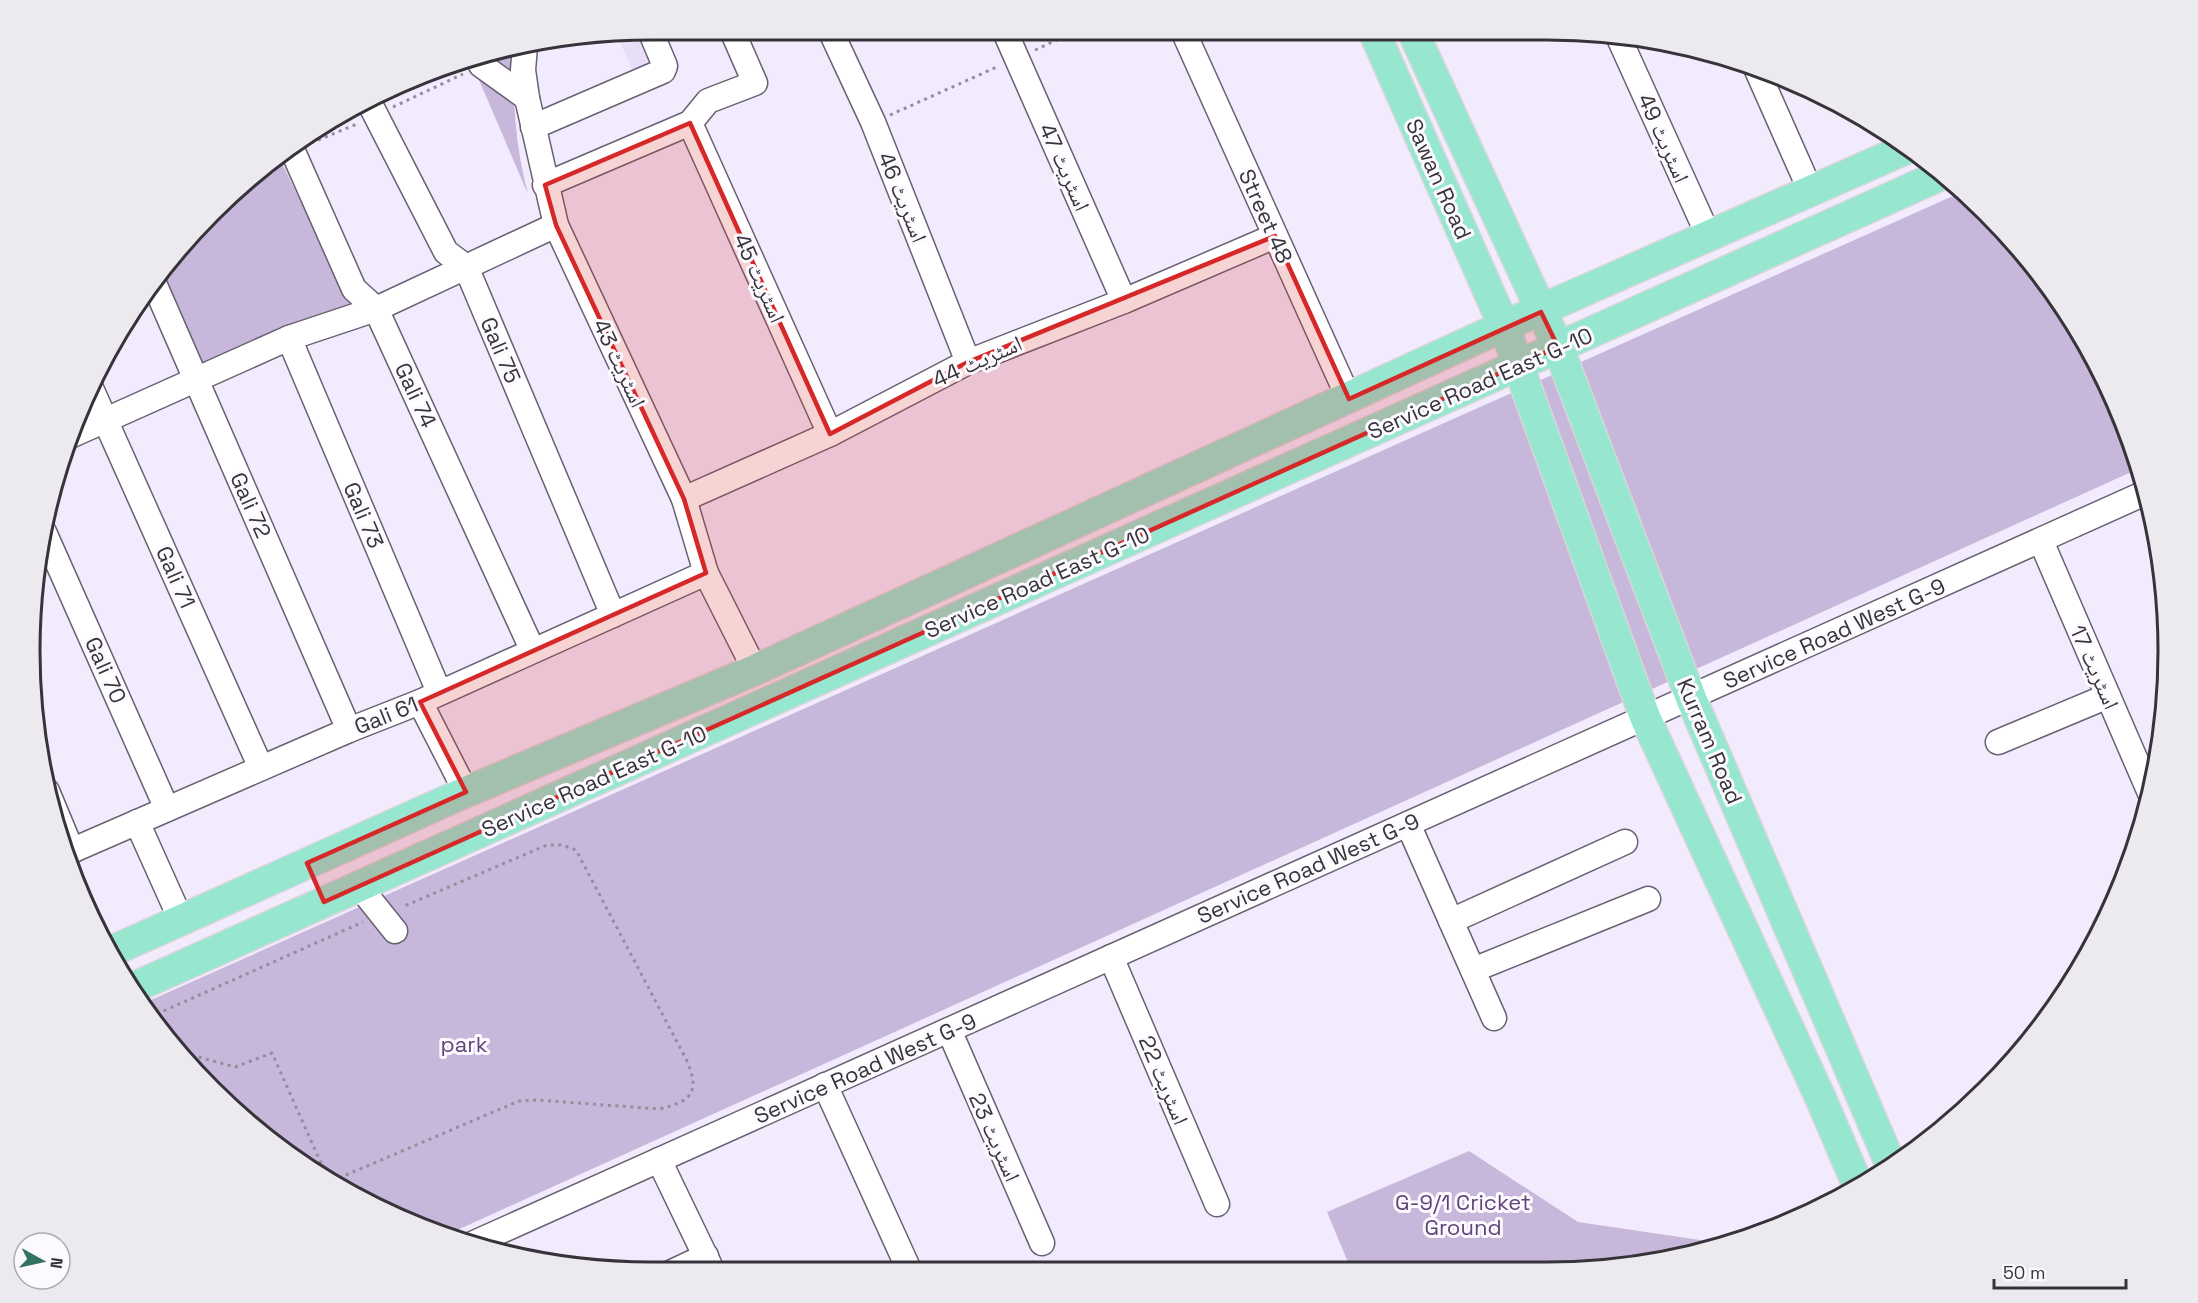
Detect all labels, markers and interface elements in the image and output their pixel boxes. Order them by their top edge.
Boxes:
street label: اسٹریٹ 49 [1632,89,1696,187]
street label: Sawan Road [1400,114,1478,244]
street label: اسٹریٹ 47 [1033,119,1097,215]
street label: اسٹریٹ 46 [872,148,934,246]
street label: Street 48 [1233,164,1299,268]
street label: اسٹریٹ 45 [728,229,792,327]
street label: Gali 75 [475,313,527,387]
street label: اسٹریٹ 43 [587,314,653,412]
street label: Service Road East G-10 [1363,321,1597,445]
street label: اسٹریٹ 44 [928,329,1026,393]
street label: Gali 74 [389,358,443,432]
street label: Gali 72 [224,468,278,542]
street label: Gali 73 [338,478,390,552]
street label: Service Road East G-10 [920,520,1154,644]
street label: Gali 71 [150,542,202,612]
street label: Service Road West G-9 [1718,571,1950,695]
street label: اسٹریٹ 17 [2064,621,2126,713]
street label: Gali 70 [79,632,133,708]
street label: Kurram Road [1671,674,1749,808]
street label: Gali 61 [350,690,422,740]
street label: Service Road East G-10 [477,719,711,843]
street label: Service Road West G-9 [1192,806,1424,930]
street label: Service Road West G-9 [749,1006,981,1130]
park label: park [441,1030,488,1058]
street label: اسٹریٹ 22 [1133,1031,1195,1129]
street label: اسٹریٹ 23 [963,1088,1027,1186]
park label: G-9/1 Cricket Ground [1395,1188,1531,1241]
north arrow [12,1231,72,1291]
scale bar [1994,1252,2126,1290]
text: N [45,1256,68,1270]
text: 50 m [2003,1261,2045,1284]

